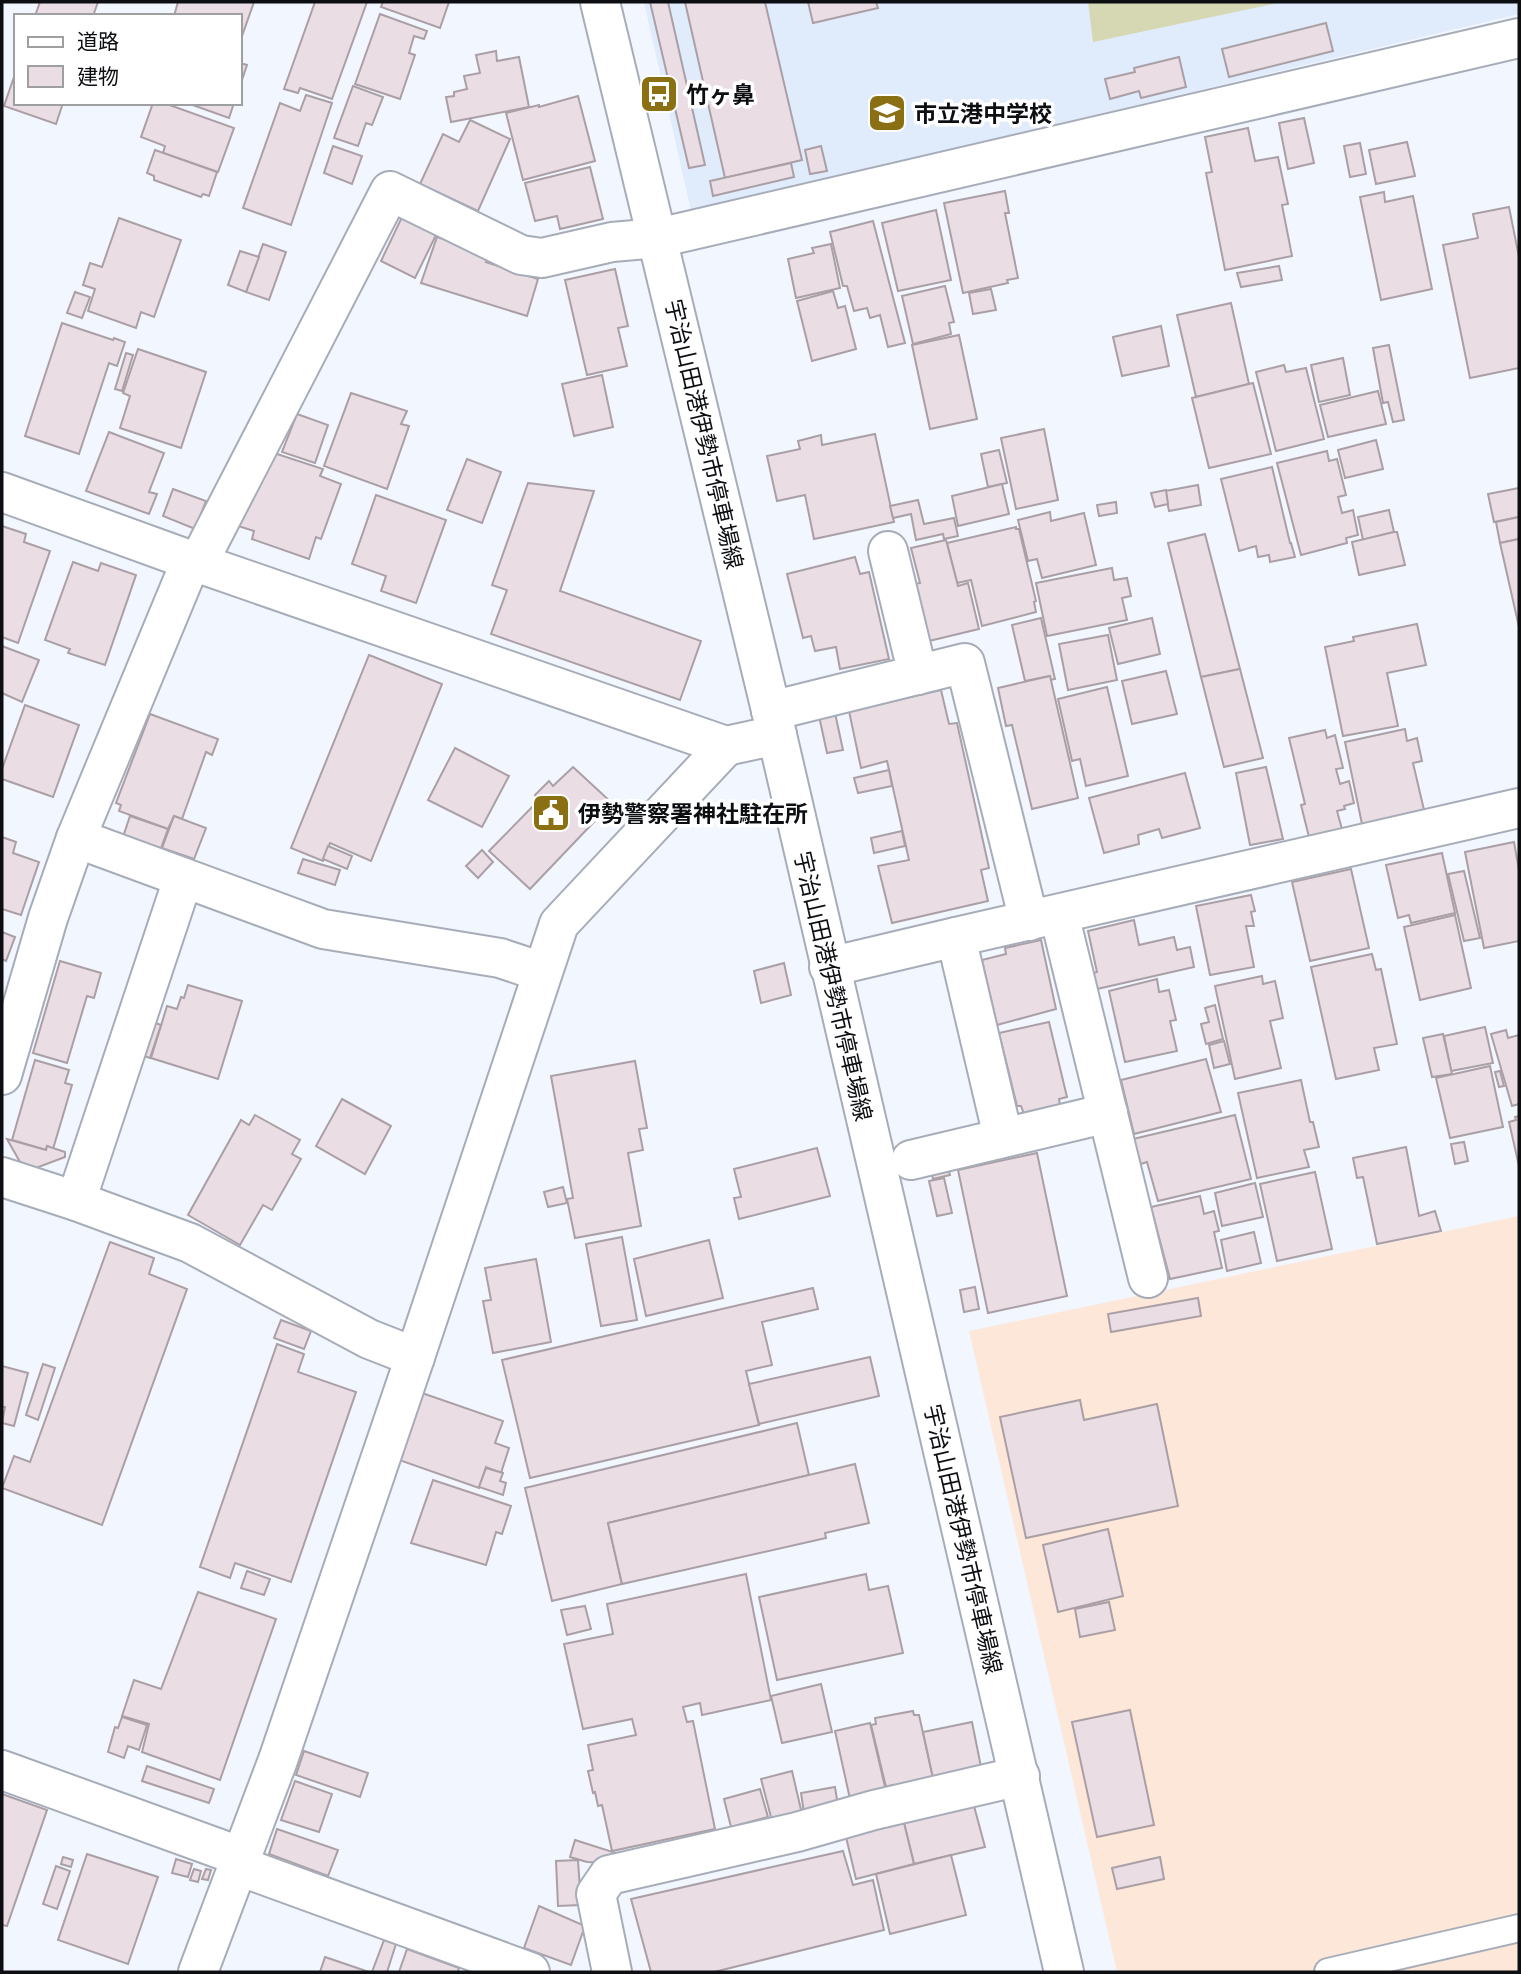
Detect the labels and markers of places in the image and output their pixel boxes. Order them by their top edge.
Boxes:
bus stop icon: 竹ヶ鼻 [638,73,680,115]
place label: 竹ヶ鼻 [686,78,755,110]
school or university icon: 市立港中学校 [866,92,908,134]
place label: 市立港中学校 [914,97,1052,129]
public building icon: 伊勢警察署神社駐在所 [530,792,572,834]
place label: 伊勢警察署神社駐在所 [578,797,808,829]

